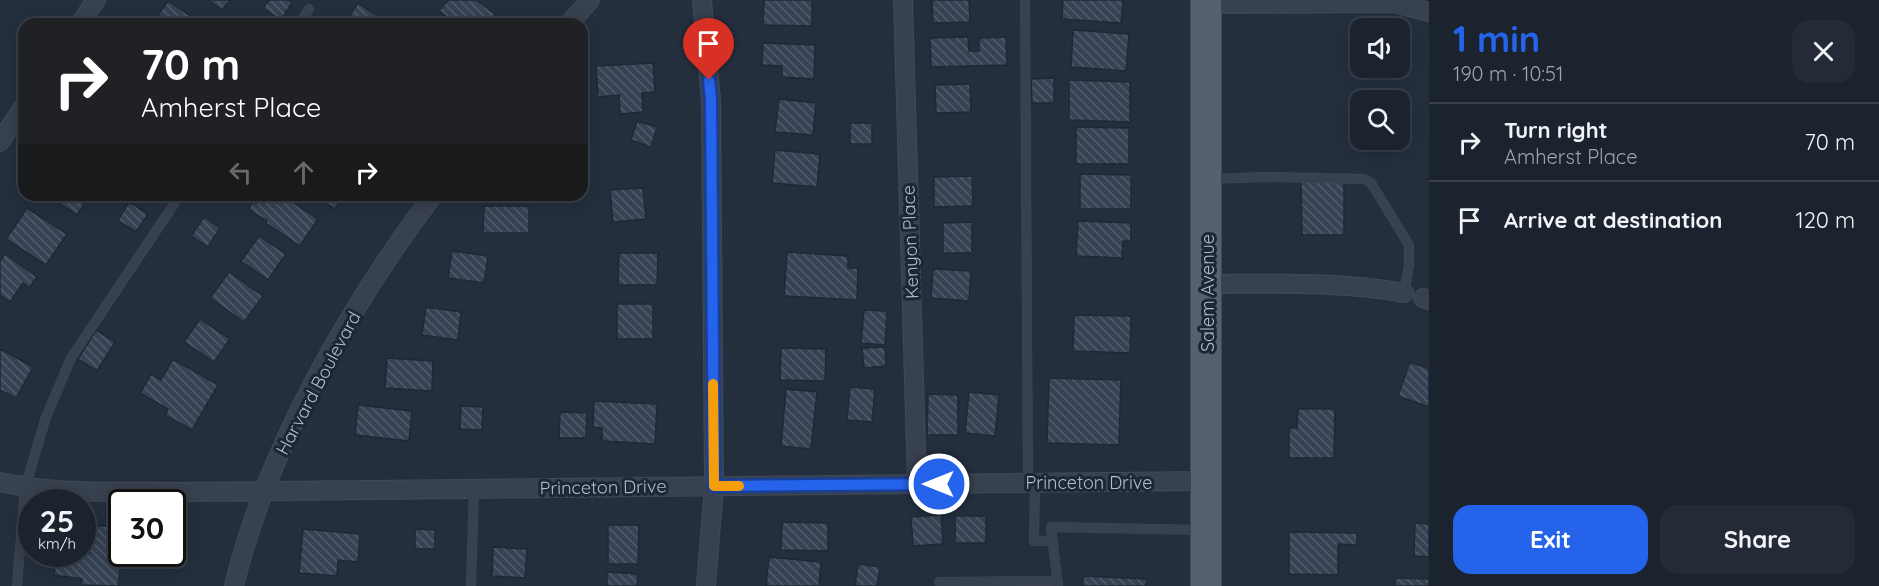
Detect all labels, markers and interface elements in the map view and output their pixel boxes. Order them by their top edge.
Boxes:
text: 1 min [1453,16,1540,61]
pin [683,18,734,80]
map controls [1350,18,1410,150]
button: sound [1350,18,1410,78]
button: close [1792,20,1855,83]
icon: arrive [692,27,725,60]
text: 70 m [141,38,240,91]
icon: right [42,42,120,120]
text: 190 m · 10:51 [1453,61,1563,86]
text: Amherst Place [141,90,321,124]
button: search [1350,90,1410,150]
text: Turn right [1504,116,1608,144]
icon: right [1453,126,1486,159]
text: 70 m [1805,128,1855,156]
text: Amherst Place [1504,144,1637,169]
icon: left [224,156,257,189]
icon: ahead [287,156,320,189]
icon: right [350,156,383,189]
street label: Kenyon Place [897,185,923,299]
icon: arrive [1453,204,1486,237]
text: Arrive at destination [1504,206,1722,234]
text: 120 m [1796,206,1855,234]
street label: Salem Avenue [1196,234,1219,352]
street label: Harvard Boulevard [270,307,366,459]
position arrow [907,452,971,516]
street label: Princeton Drive [1026,471,1152,494]
street label: Princeton Drive [539,474,667,500]
speed limit sign: 30 [108,489,186,567]
text: 25 [40,502,74,540]
button: Exit [1453,505,1648,574]
button: Share [1660,505,1855,574]
text: km/h [38,534,76,553]

